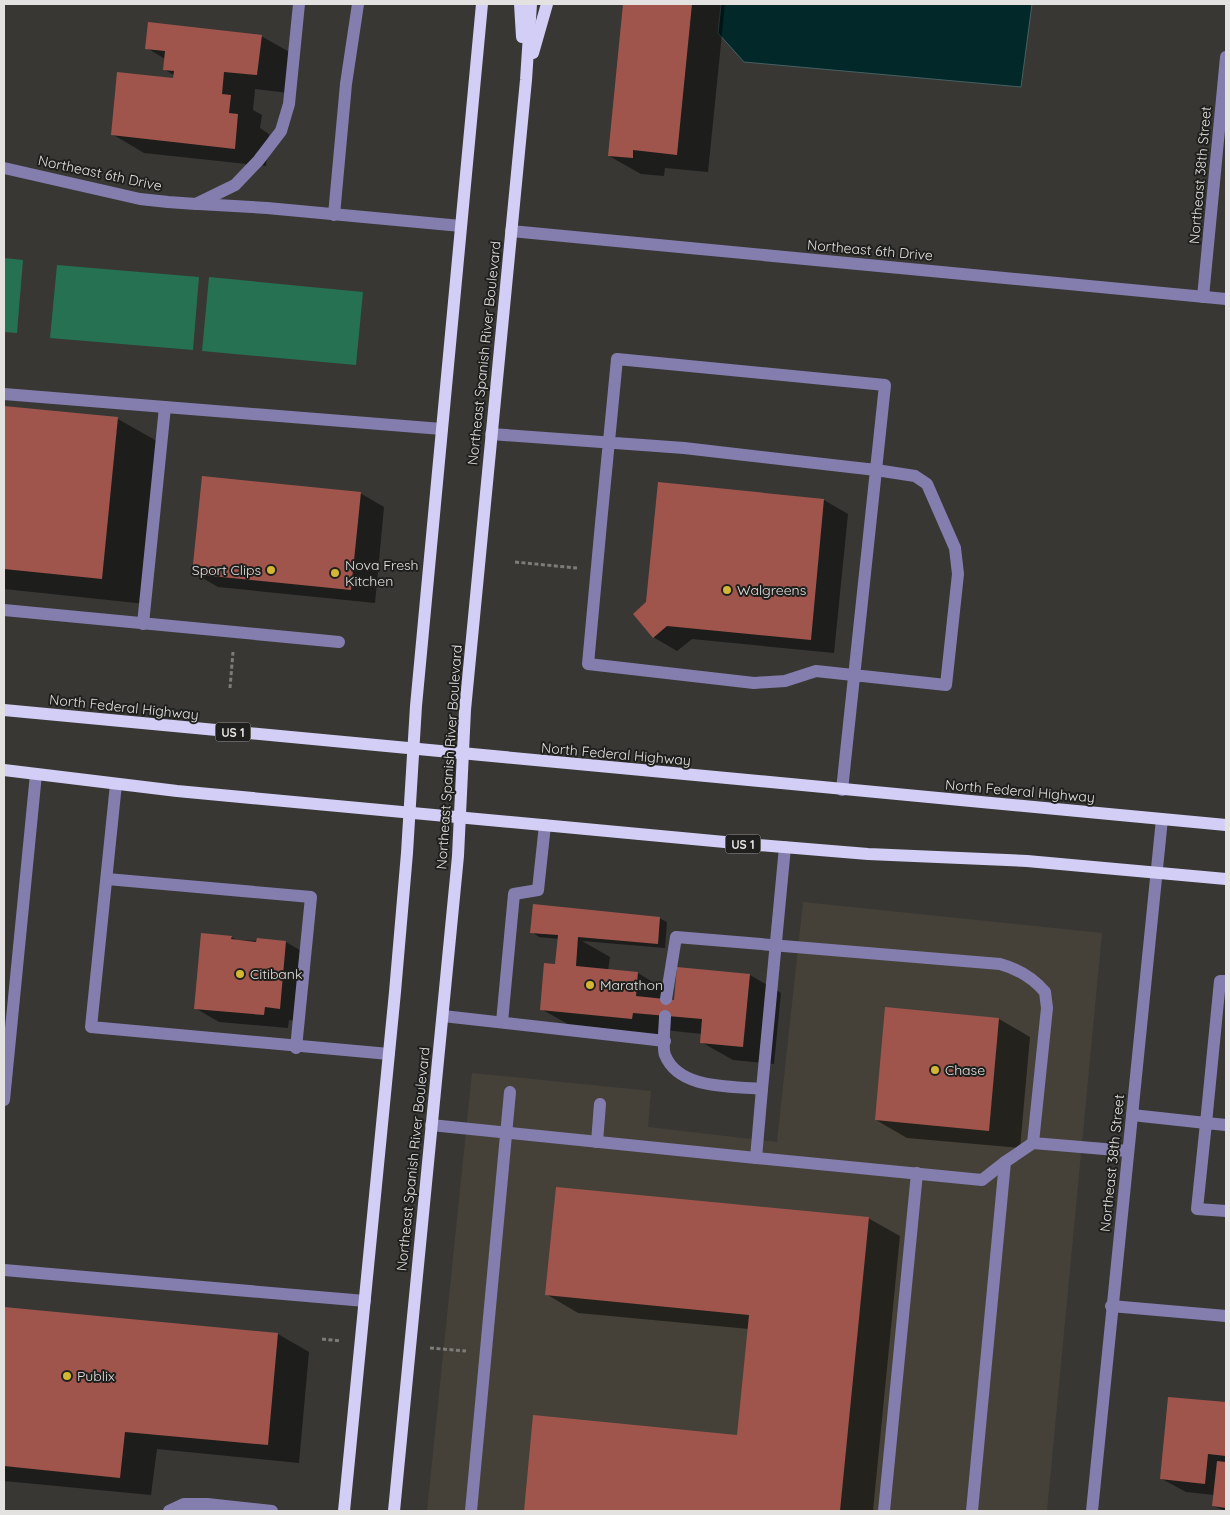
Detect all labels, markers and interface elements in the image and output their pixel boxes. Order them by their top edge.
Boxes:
street label: Northeast 38th Street [1185,105,1215,245]
street label: Northeast 6th Drive [36,151,164,195]
street label: Northeast 6th Drive [806,236,934,264]
street label: Northeast Spanish River Boulevard [463,240,505,466]
place label: Nova Fresh Kitchen [345,556,419,590]
place label: Sport Clips [192,561,261,579]
marker: Sport Clips [265,564,277,576]
marker: Nova Fresh Kitchen [329,567,341,579]
place label: Walgreens [737,581,806,599]
marker: Walgreens [721,584,733,596]
street label: Northeast Spanish River Boulevard [432,644,466,870]
street label: North Federal Highway [48,690,200,724]
road number: US 1 [216,722,250,742]
street label: North Federal Highway [540,738,692,770]
street label: North Federal Highway [944,775,1096,807]
road number: US 1 [726,834,760,854]
place label: Citibank [250,965,302,983]
marker: Citibank [234,968,246,980]
place label: Marathon [600,976,663,994]
marker: Marathon [584,979,596,991]
street label: Northeast Spanish River Boulevard [392,1046,434,1272]
place label: Chase [945,1061,985,1079]
marker: Chase [929,1064,941,1076]
street label: Northeast 38th Street [1096,1093,1128,1233]
place label: Publix [77,1367,115,1385]
marker: Publix [61,1370,73,1382]

